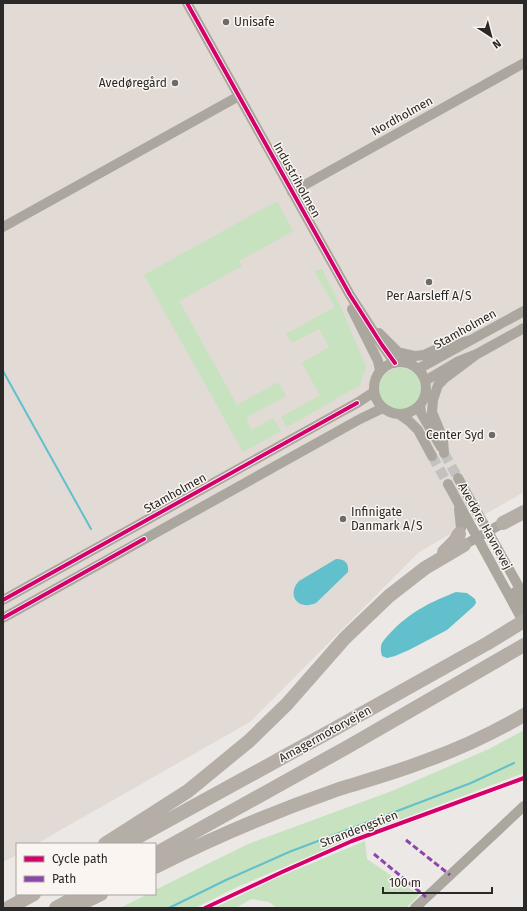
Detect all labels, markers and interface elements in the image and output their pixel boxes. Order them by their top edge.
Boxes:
place label: Unisafe [234,15,275,29]
north arrow [471,16,511,56]
marker: Unisafe [221,17,231,27]
text: N [490,36,503,51]
place label: Avedøregård [99,76,167,90]
marker: Avedøregård [170,78,180,88]
street label: Nordholmen [369,93,435,139]
street label: Industriholmen [270,140,324,220]
marker: Per Aarsleff A/S [424,277,434,287]
place label: Per Aarsleff A/S [386,289,472,303]
street label: Stamholmen [431,306,499,352]
place label: Center Syd [426,428,484,442]
marker: Center Syd [487,430,497,440]
street label: Stamholmen [141,470,209,516]
street label: Avedøre Havnevej [455,480,515,572]
place label: Infinigate Danmark A/S [351,505,423,533]
marker: Infinigate Danmark A/S [338,514,348,524]
street label: Amagermotorvejen [276,703,374,765]
street label: Strandengstien [318,808,400,850]
legend [16,843,156,895]
text: Cycle path [52,852,108,866]
scale bar [383,869,492,895]
text: Path [52,872,76,886]
text: 100 m [389,876,421,890]

